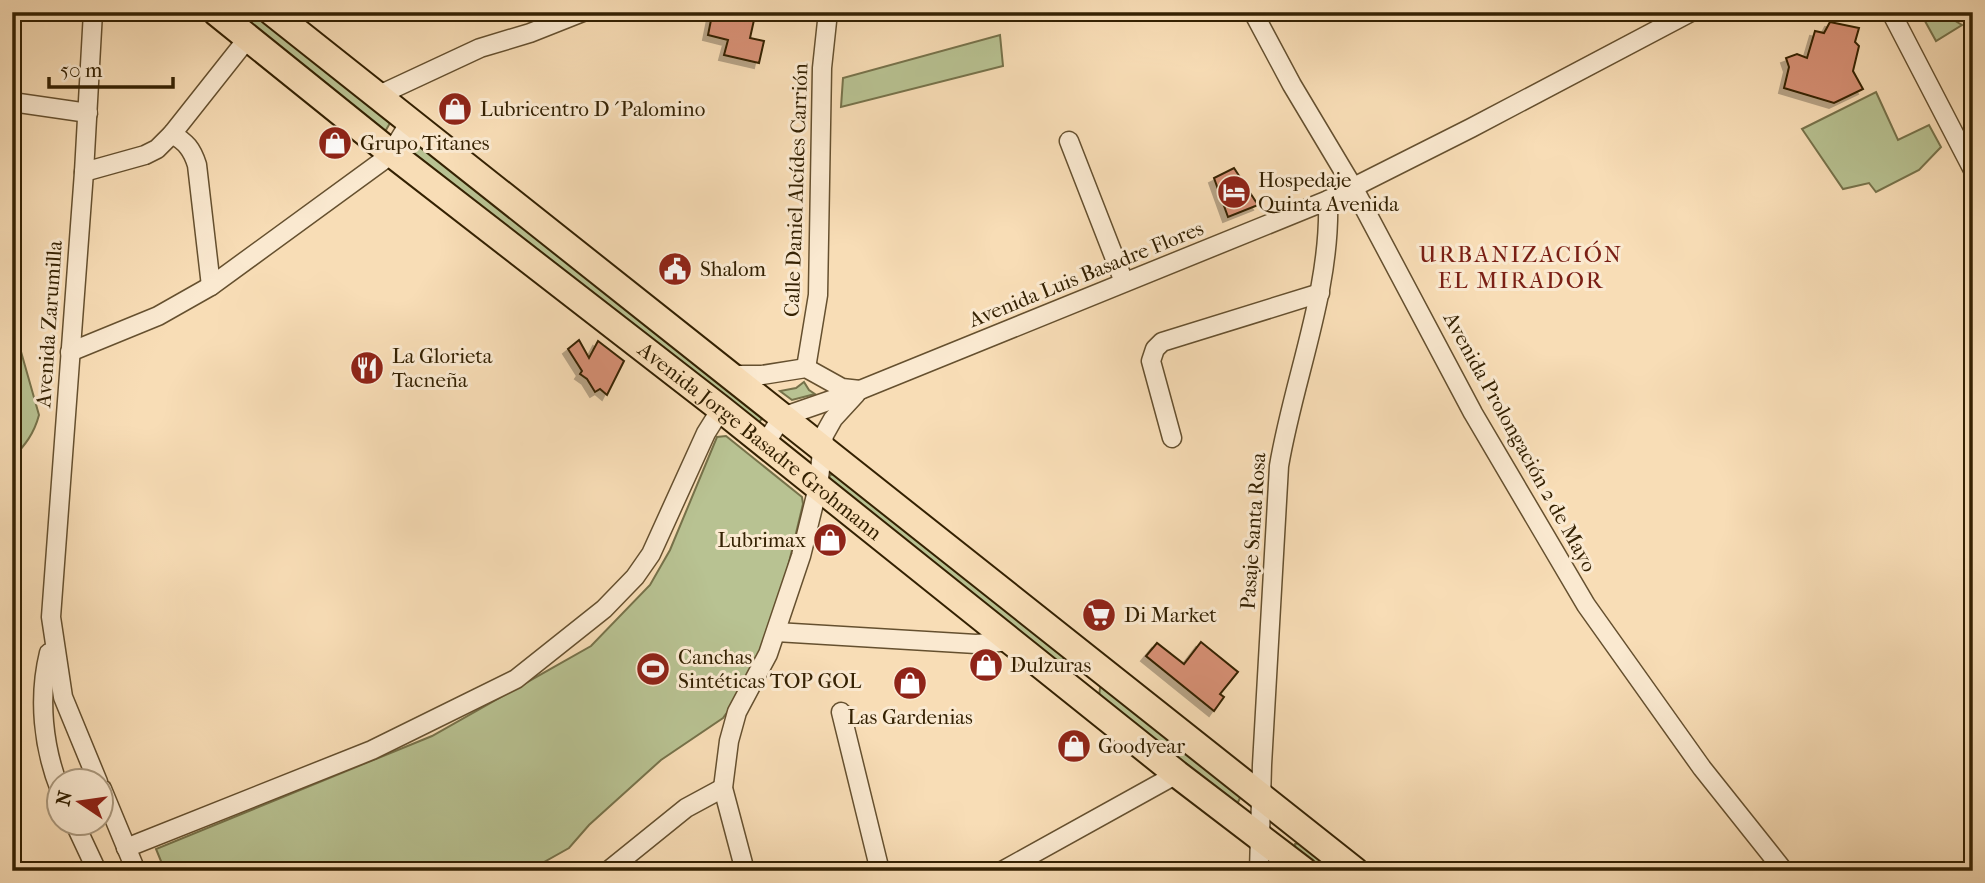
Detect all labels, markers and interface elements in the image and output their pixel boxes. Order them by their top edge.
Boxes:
scale bar [49,46,173,90]
text: 50 m [60,58,103,82]
street label: Calle Daniel Alcídes Carrión [780,63,812,317]
shop icon: Lubricentro D´Palomino [436,90,474,128]
place label: Lubricentro D´Palomino [480,97,705,121]
shop icon: Grupo Titanes [316,124,354,162]
place label: Grupo Titanes [360,131,490,155]
place label: Hospedaje Quinta Avenida [1258,168,1399,216]
hotel icon: Hospedaje Quinta Avenida [1215,173,1253,211]
street label: Avenida Luis Basadre Flores [964,216,1207,333]
street label: Avenida Zarumilla [31,239,67,409]
district label: URBANIZACIÓN EL MIRADOR [1419,240,1623,294]
public building icon: Shalom [656,250,694,288]
place label: Shalom [700,257,767,281]
street label: Avenida Prolongación 2 de Mayo [1438,307,1601,576]
street label: Avenida Jorge Basadre Grohmann [633,337,887,545]
place label: La Glorieta Tacneña [392,344,493,392]
restaurant icon: La Glorieta Tacneña [348,349,386,387]
street label: Pasaje Santa Rosa [1236,451,1270,610]
shop icon: Lubrimax [811,521,849,559]
place label: Lubrimax [717,528,806,552]
supermarket icon: Di Market [1080,596,1118,634]
place label: Di Market [1124,603,1217,627]
place label: Canchas Sintéticas TOP GOL [678,645,862,693]
shop icon: Dulzuras [967,646,1005,684]
sports icon: Canchas Sintéticas TOP GOL [634,650,672,688]
place label: Dulzuras [1010,653,1092,677]
shop icon: Las Gardenias [891,664,929,702]
place label: Las Gardenias [847,705,973,729]
shop icon: Goodyear [1055,727,1093,765]
place label: Goodyear [1098,734,1185,758]
north arrow [46,768,116,838]
text: N [52,788,77,808]

